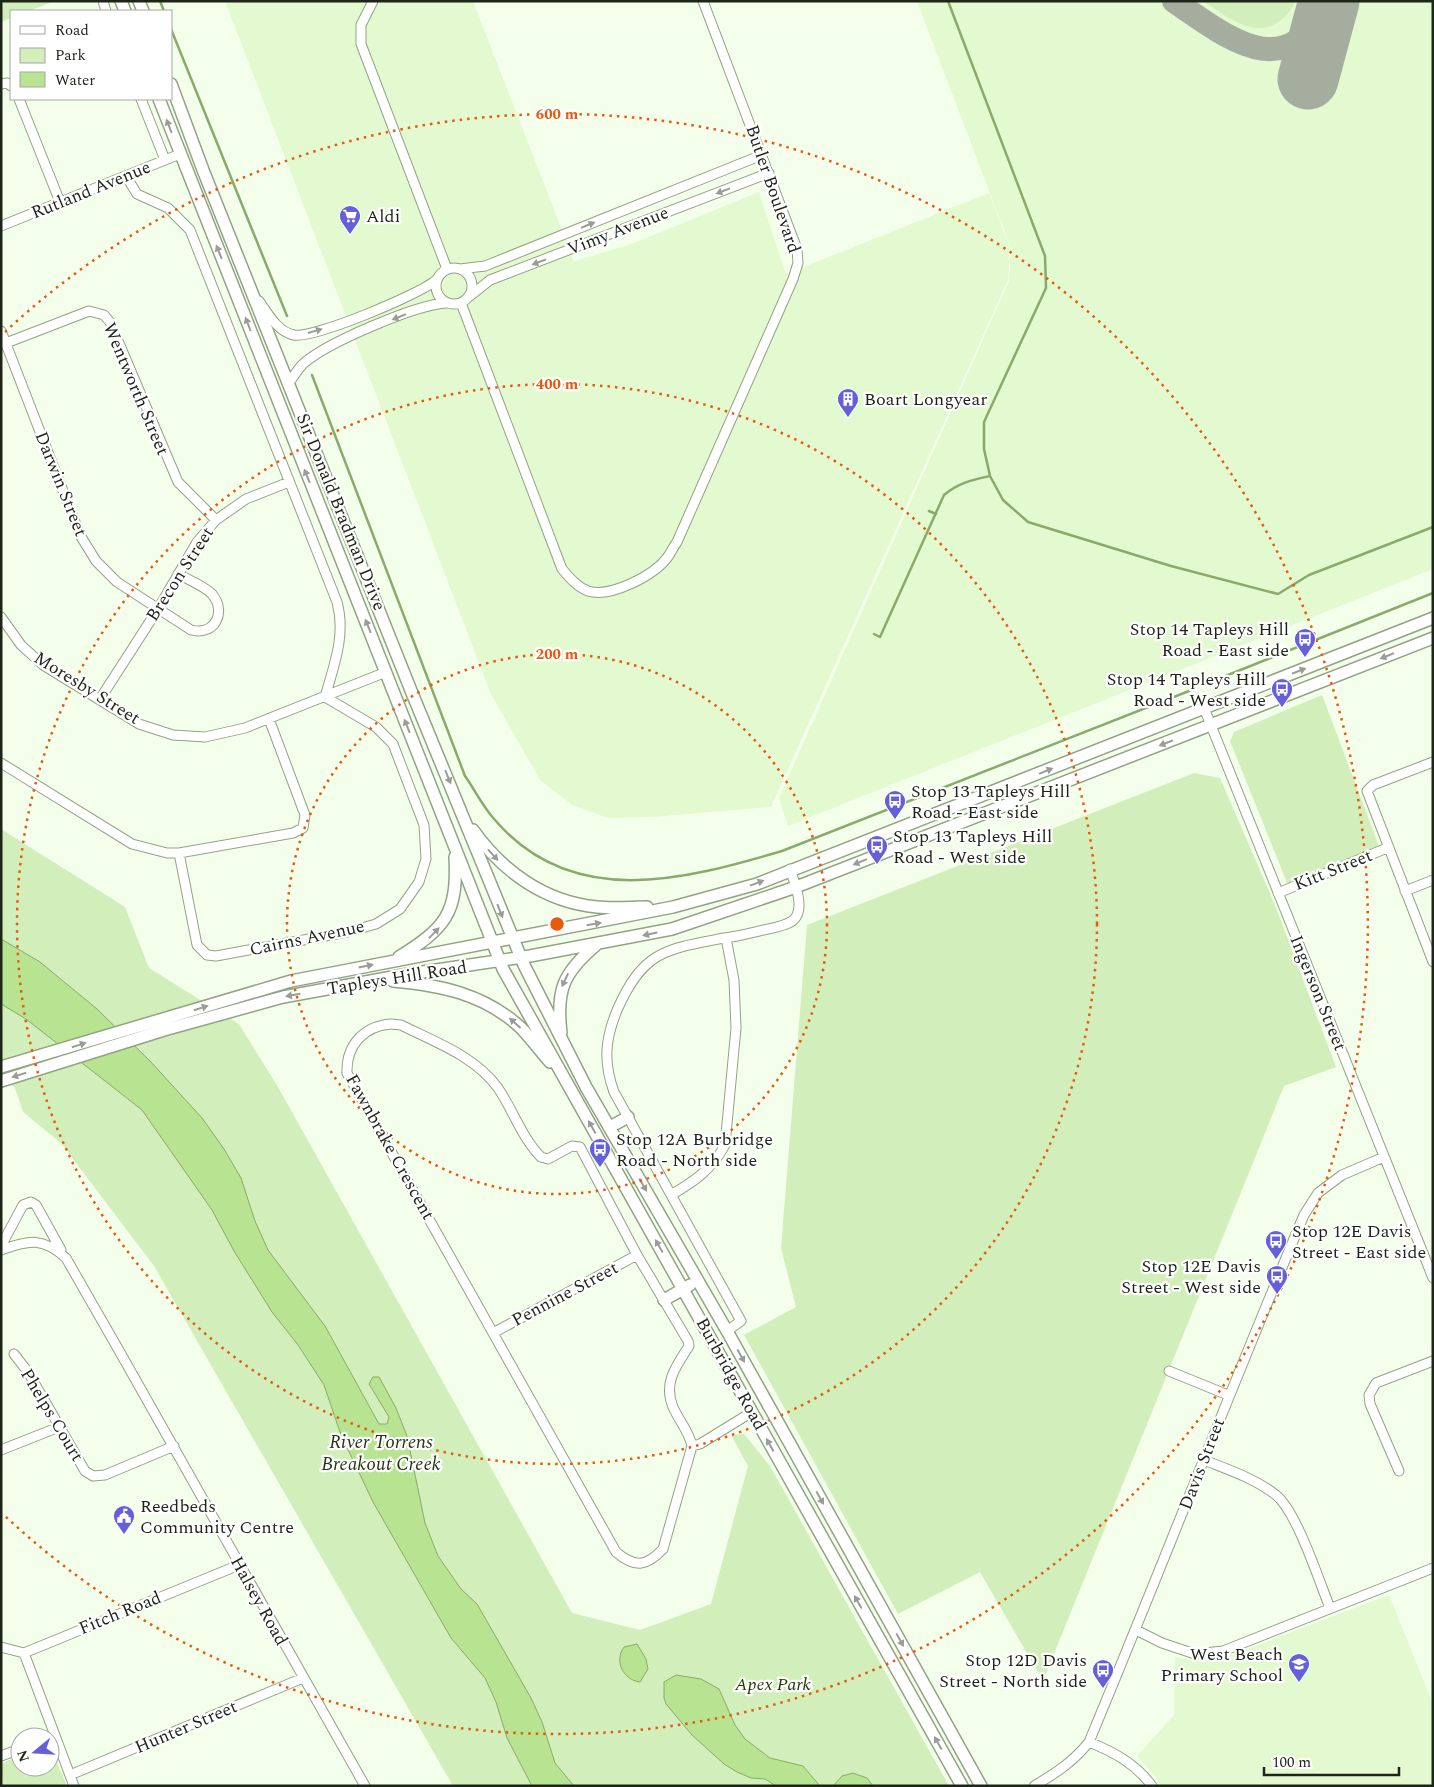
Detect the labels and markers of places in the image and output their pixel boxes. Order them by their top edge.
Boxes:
place label: Aldi [366,203,400,230]
supermarket icon: Aldi [338,204,362,235]
place label: Boart Longyear [864,386,987,413]
building icon: Boart Longyear [836,387,860,418]
place label: Stop 14 Tapleys Hill Road - East side [1130,616,1289,664]
bus stop icon: Stop 14 Tapleys Hill Road - East side [1293,627,1317,658]
place label: Stop 14 Tapleys Hill Road - West side [1107,666,1266,714]
bus stop icon: Stop 14 Tapleys Hill Road - West side [1270,677,1294,708]
place label: Stop 13 Tapleys Hill Road - East side [911,778,1070,826]
bus stop icon: Stop 13 Tapleys Hill Road - East side [883,789,907,820]
place label: Stop 13 Tapleys Hill Road - West side [893,823,1052,871]
bus stop icon: Stop 13 Tapleys Hill Road - West side [865,834,889,865]
centre of rings [548,915,566,933]
place label: Stop 12A Burbridge Road - North side [616,1126,773,1174]
bus stop icon: Stop 12A Burbridge Road - North side [588,1137,612,1168]
place label: Stop 12E Davis Street - East side [1292,1218,1426,1266]
bus stop icon: Stop 12E Davis Street - East side [1264,1229,1288,1260]
place label: Stop 12E Davis Street - West side [1121,1253,1261,1301]
bus stop icon: Stop 12E Davis Street - West side [1265,1264,1289,1295]
place label: Reedbeds Community Centre [140,1493,294,1541]
public building icon: Reedbeds Community Centre [112,1504,136,1535]
place label: West Beach Primary School [1161,1641,1283,1689]
place label: Stop 12D Davis Street - North side [939,1647,1087,1695]
school or university icon: West Beach Primary School [1287,1652,1311,1683]
bus stop icon: Stop 12D Davis Street - North side [1091,1658,1115,1689]

